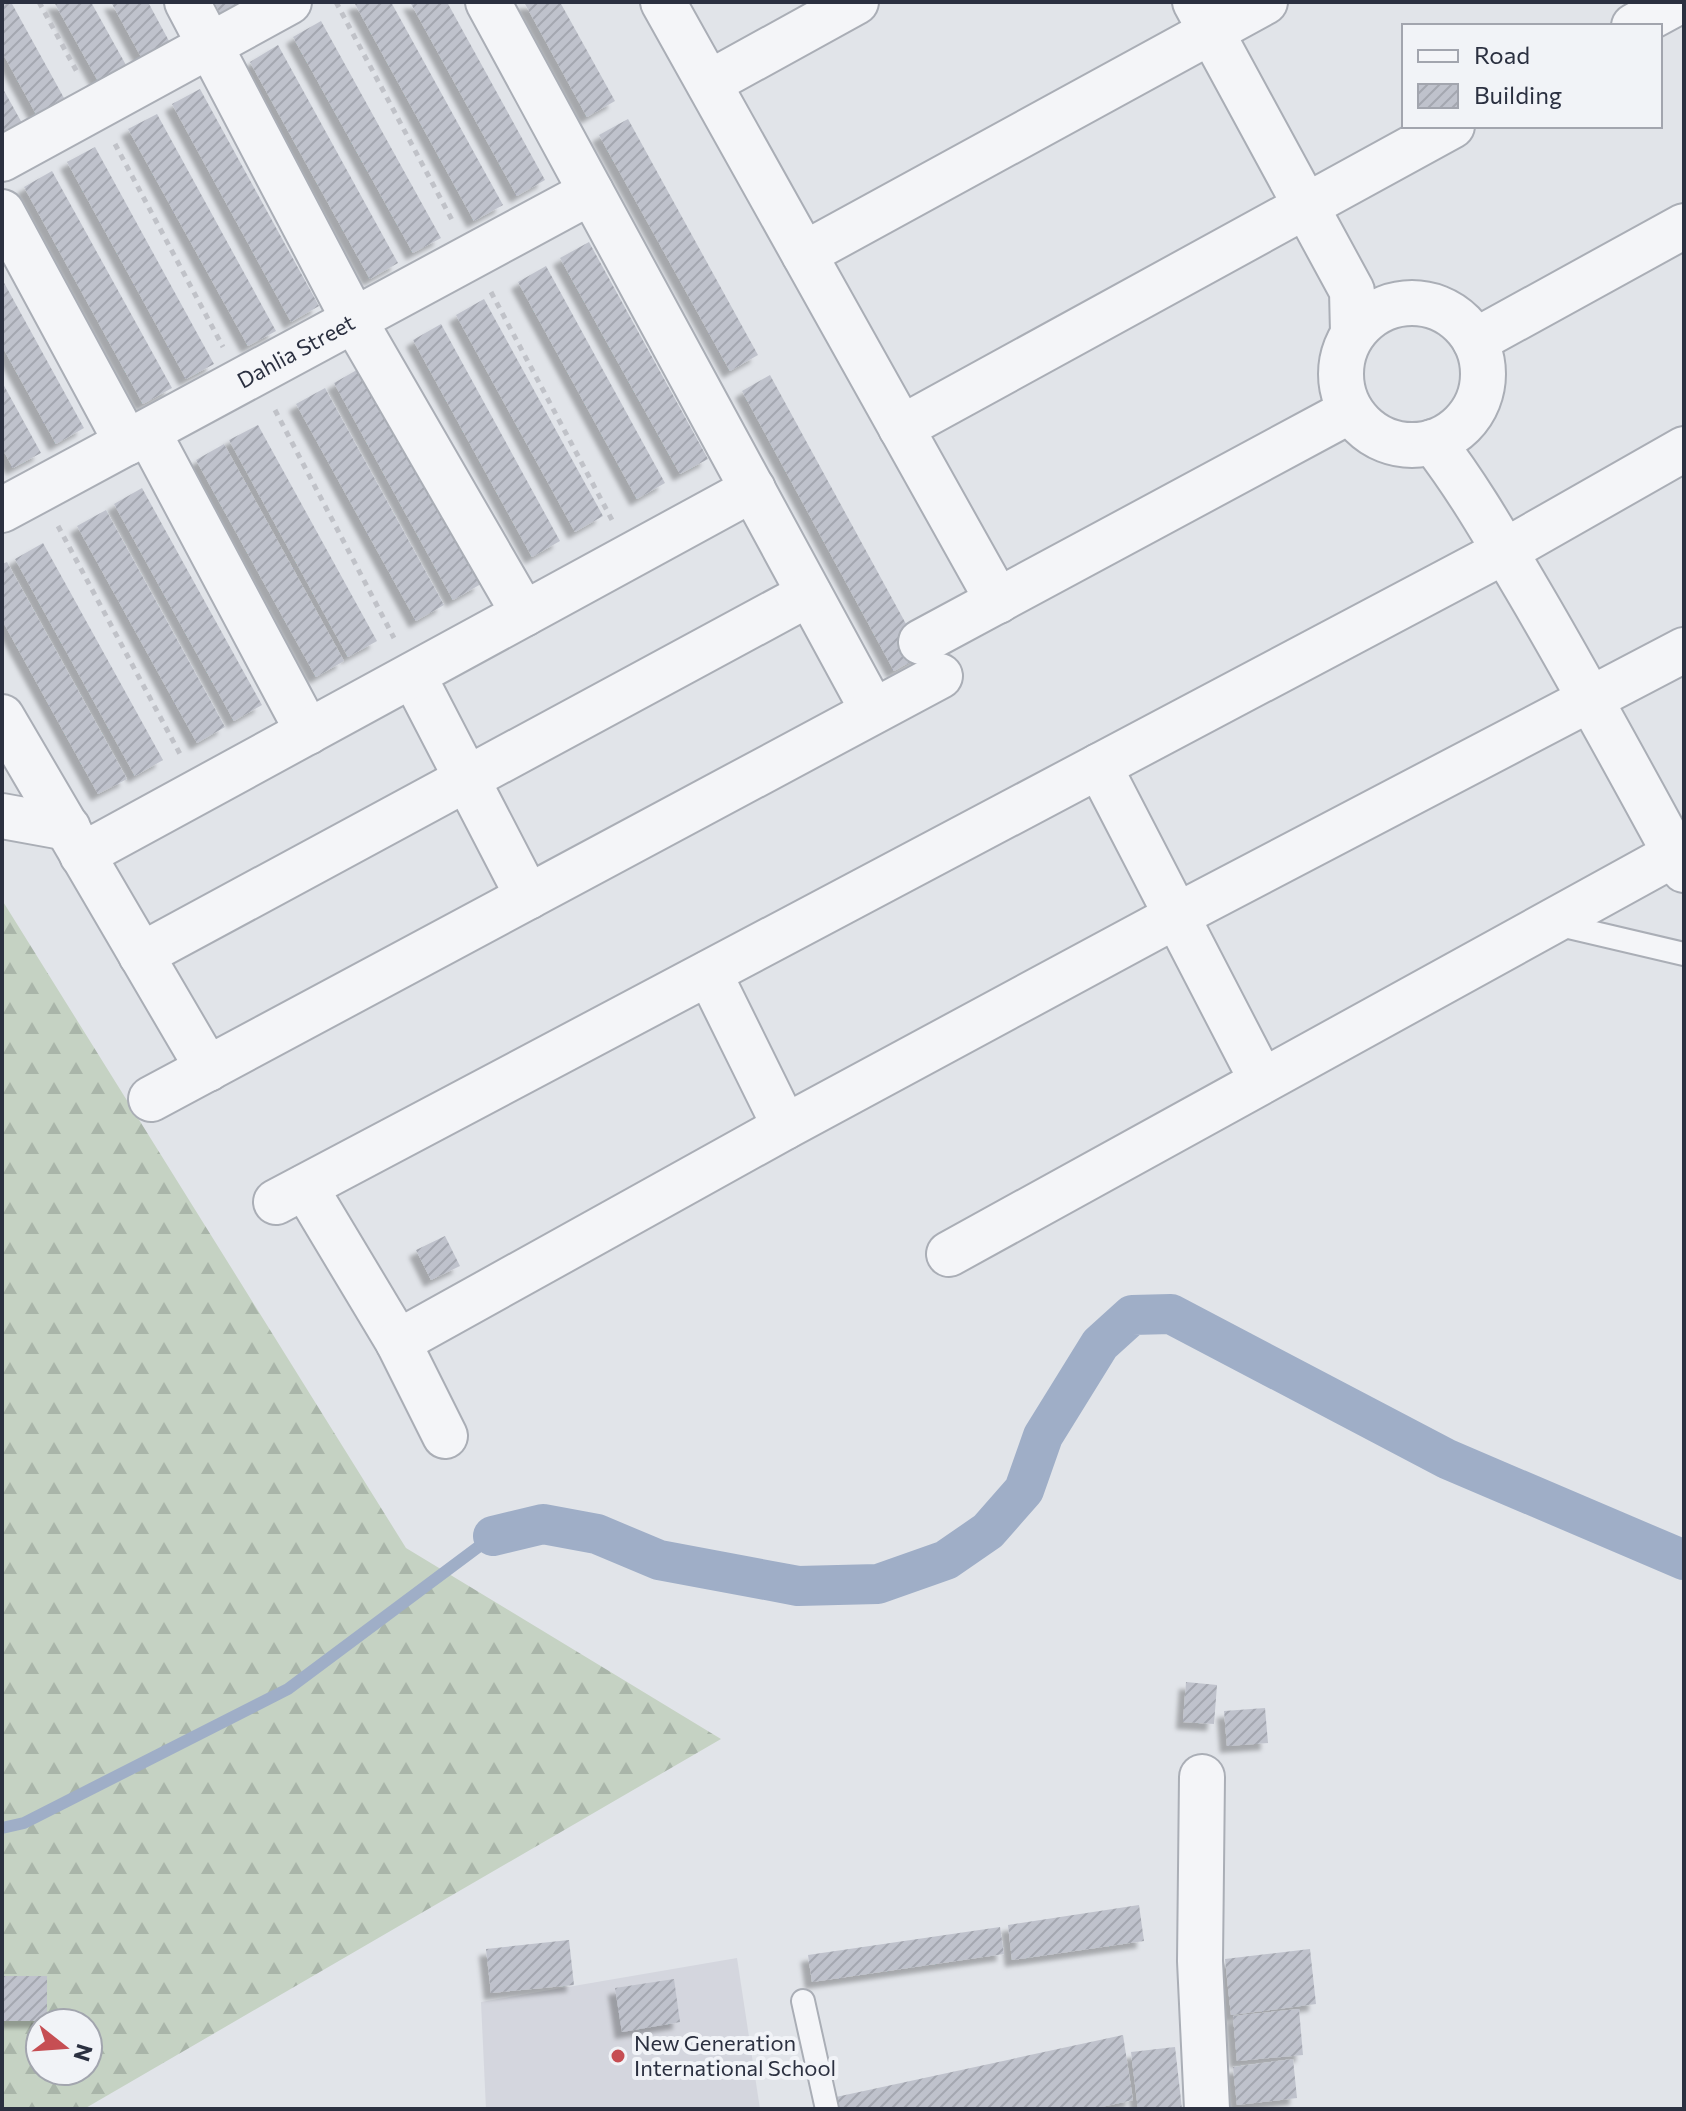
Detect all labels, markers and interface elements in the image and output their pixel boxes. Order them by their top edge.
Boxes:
legend [1402,24,1662,128]
text: Road [1474,40,1530,69]
text: Building [1474,80,1562,109]
street label: Dahlia Street [232,308,359,394]
north arrow [24,2007,104,2087]
place label: New Generation International School [634,2029,836,2081]
text: N [68,2041,99,2065]
marker: New Generation International School [609,2047,627,2065]

